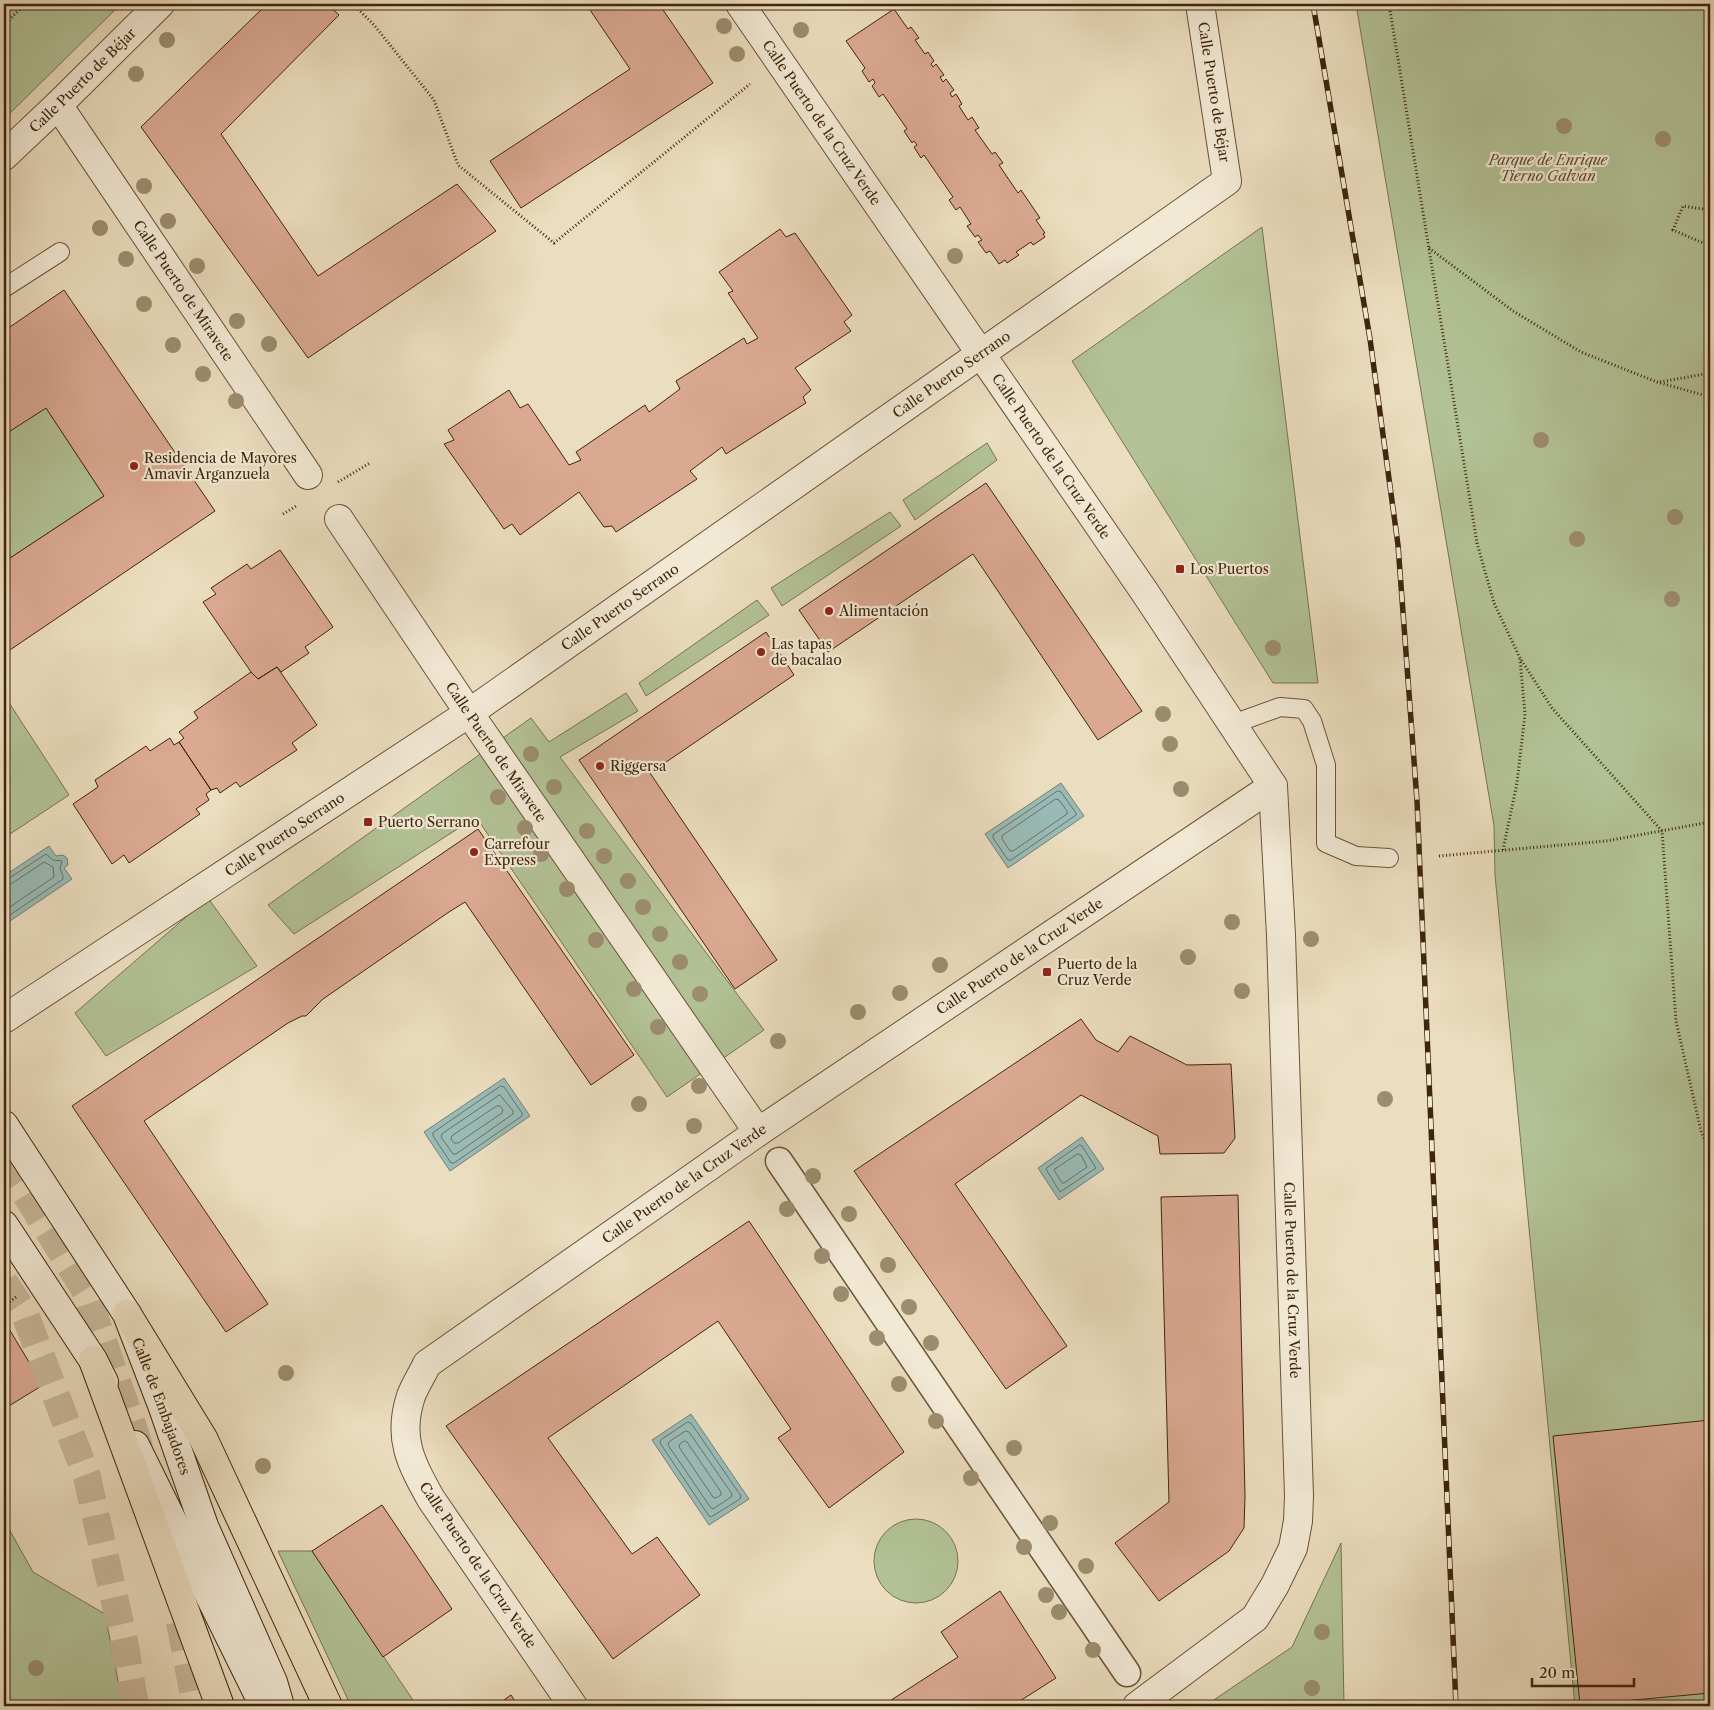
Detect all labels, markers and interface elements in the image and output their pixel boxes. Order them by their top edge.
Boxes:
street label: Calle Puerto de Béjar [1194,21,1234,164]
street label: Calle Puerto de Béjar [25,24,140,136]
street label: Calle Puerto de la Cruz Verde [758,36,885,209]
park label: Parque de Enrique Tierno Galván [1488,151,1608,185]
street label: Calle Puerto de Miravete [129,217,237,365]
street label: Calle Puerto Serrano [889,327,1014,422]
street label: Calle Puerto de la Cruz Verde [988,370,1115,543]
place label: Residencia de Mayores Amavir Arganzuela [143,449,297,483]
marker: Residencia de Mayores Amavir Arganzuela [128,460,140,472]
street label: Calle Puerto Serrano [558,560,682,655]
place label: Los Puertos [1190,560,1269,578]
marker: Los Puertos [1174,563,1186,575]
place label: Alimentación [838,602,929,620]
marker: Alimentación [823,605,835,617]
place label: Las tapas de bacalao [771,635,842,669]
marker: Las tapas de bacalao [755,646,767,658]
street label: Calle Puerto de Miravete [442,678,551,826]
place label: Riggersa [610,757,667,775]
marker: Riggersa [594,760,606,772]
street label: Calle Puerto Serrano [221,788,348,880]
place label: Puerto Serrano [378,813,480,831]
marker: Puerto Serrano [362,816,374,828]
place label: Carrefour Express [484,835,550,869]
marker: Carrefour Express [468,846,480,858]
street label: Calle Puerto de la Cruz Verde [934,895,1106,1019]
place label: Puerto de la Cruz Verde [1057,956,1138,989]
marker: Puerto de la Cruz Verde [1041,966,1053,978]
street label: Calle Puerto de la Cruz Verde [599,1120,770,1248]
street label: Calle Puerto de la Cruz Verde [1280,1182,1304,1379]
street label: Calle de Embajadores [128,1335,195,1477]
street label: Calle Puerto de la Cruz Verde [416,1478,541,1652]
scale bar [1532,1655,1634,1687]
text: 20 m [1539,1663,1575,1682]

